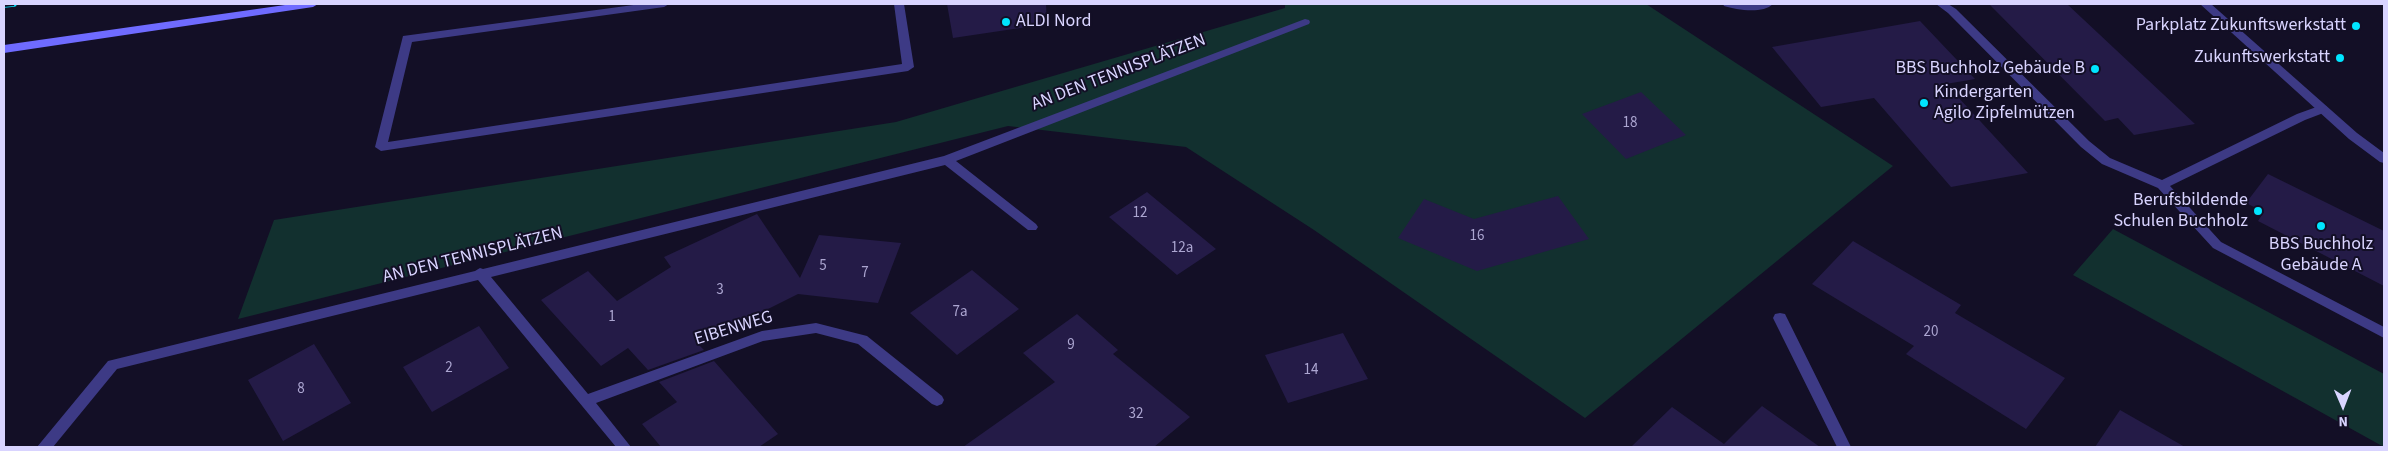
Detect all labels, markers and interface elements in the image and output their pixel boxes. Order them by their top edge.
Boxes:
place label: ALDI Nord [1016,11,1091,33]
place label: Parkplatz Zukunftswerkstatt [2136,15,2346,37]
marker: ALDI Nord [1000,16,1012,28]
marker: Parkplatz Zukunftswerkstatt [2350,20,2362,32]
street label: AN DEN TENNISPLÄTZEN [1029,30,1209,116]
place label: Zukunftswerkstatt [2194,47,2330,69]
marker: Zukunftswerkstatt [2334,52,2346,64]
place label: BBS Buchholz Gebäude B [1895,58,2085,80]
marker: BBS Buchholz Gebäude B [2089,63,2101,75]
place label: Kindergarten Agilo Zipfelmützen [1934,82,2075,125]
marker: Kindergarten Agilo Zipfelmützen [1918,97,1930,109]
house number: 18 [1623,115,1637,133]
place label: Berufsbildende Schulen Buchholz [2113,190,2248,232]
house number: 12 [1133,205,1147,223]
marker: Berufsbildende Schulen Buchholz [2252,205,2264,217]
marker: BBS Buchholz Gebäude A [2315,220,2327,232]
street label: AN DEN TENNISPLÄTZEN [381,223,565,289]
house number: 16 [1470,228,1484,246]
place label: BBS Buchholz Gebäude A [2269,234,2373,276]
house number: 12a [1171,240,1193,258]
house number: 5 [819,258,827,276]
house number: 7 [861,265,869,283]
house number: 3 [716,282,724,300]
house number: 7a [952,304,968,322]
street label: EIBENWEG [692,307,776,351]
house number: 1 [608,309,616,327]
house number: 20 [1924,324,1938,342]
house number: 9 [1067,337,1075,355]
house number: 2 [445,360,453,378]
house number: 14 [1304,362,1318,380]
house number: 8 [297,381,305,399]
north arrow [2318,381,2368,431]
house number: 32 [1129,406,1143,424]
text: N [2338,411,2348,431]

